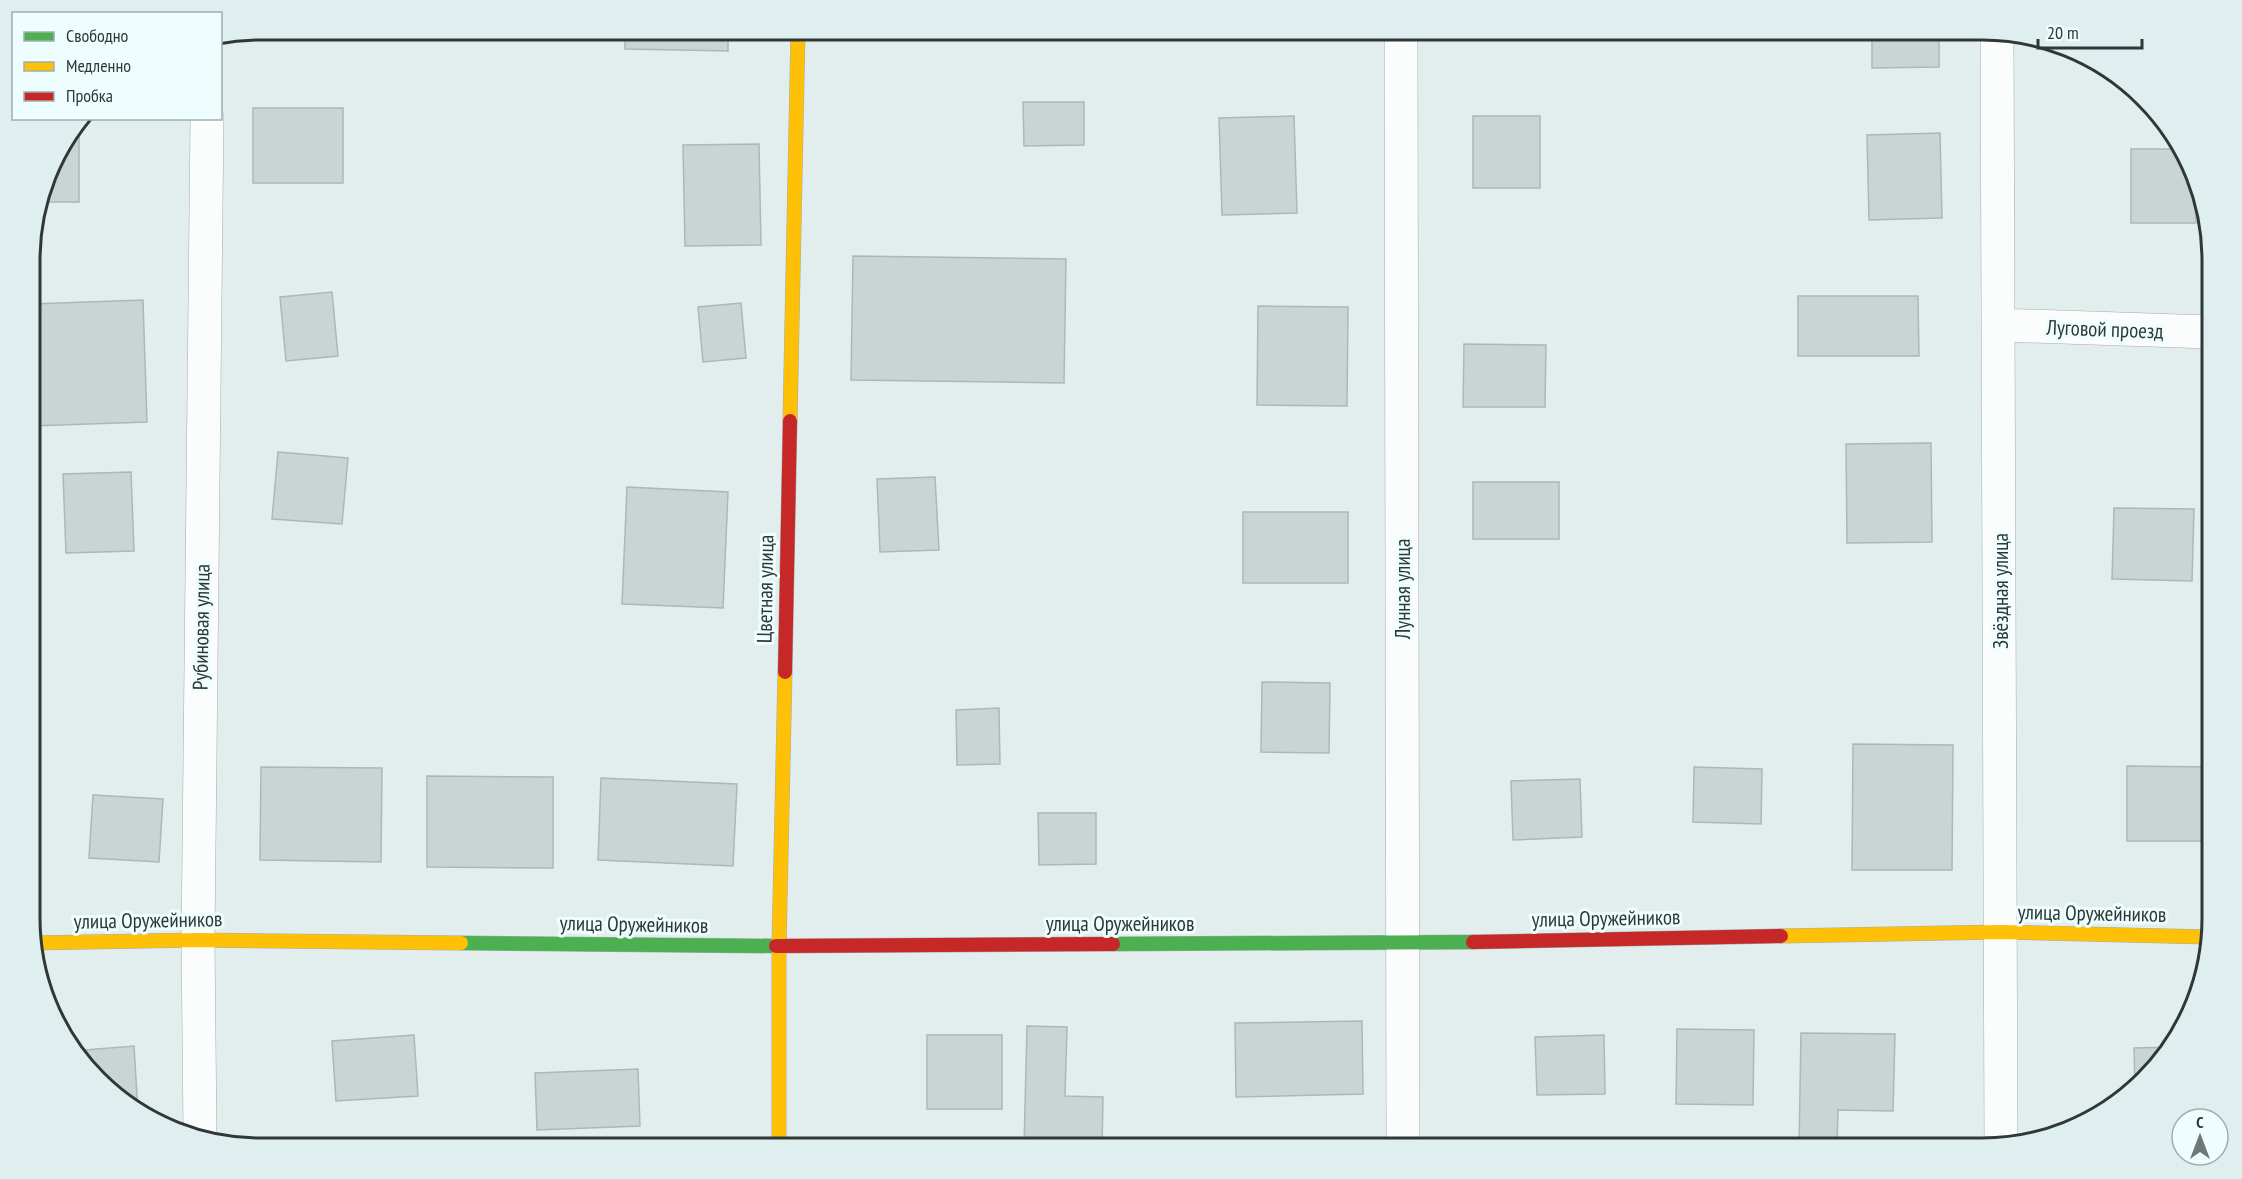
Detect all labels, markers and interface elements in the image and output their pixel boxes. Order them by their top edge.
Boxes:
legend [12,12,222,120]
scale bar [2038,12,2142,50]
text: 20 m [2047,21,2079,44]
text: Свободно [66,24,129,47]
text: Медленно [66,54,131,77]
text: Пробка [66,84,113,107]
street label: Луговой проезд [2045,313,2164,345]
street label: Звёздная улица [1987,533,2014,649]
street label: Цветная улица [751,535,779,643]
street label: Лунная улица [1389,539,1416,640]
street label: Рубиновая улица [186,564,216,690]
street label: улица Оружейников [2017,898,2167,928]
street label: улица Оружейников [1531,903,1681,933]
street label: улица Оружейников [73,905,223,935]
street label: улица Оружейников [559,909,709,939]
street label: улица Оружейников [1046,910,1194,937]
north arrow [2170,1107,2230,1167]
text: С [2196,1112,2204,1132]

